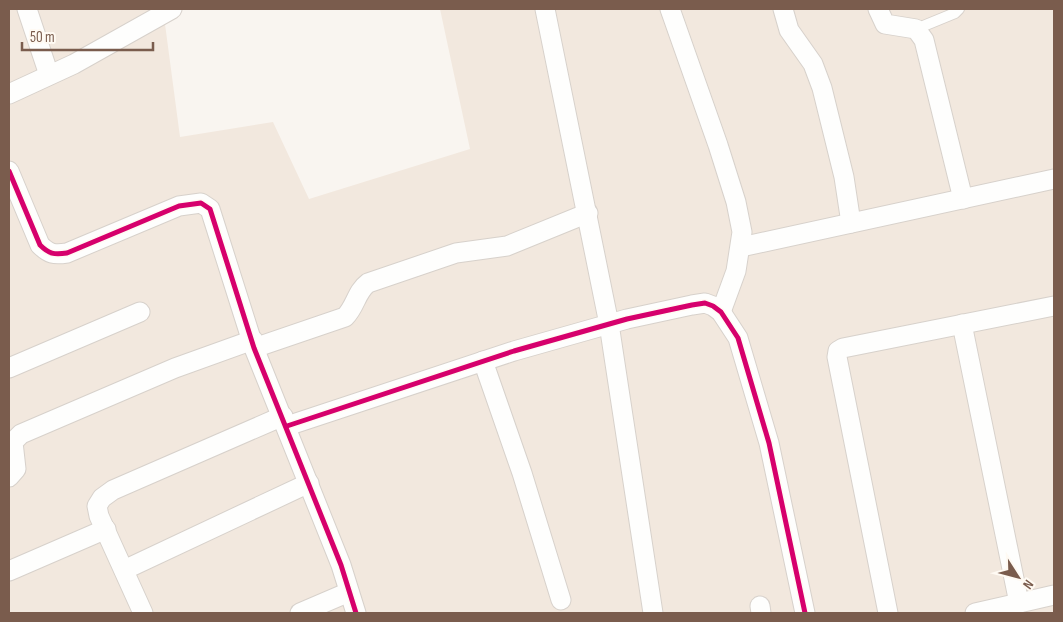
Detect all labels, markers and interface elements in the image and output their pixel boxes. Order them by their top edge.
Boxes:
scale bar [22,20,154,52]
text: 50 m [30,28,55,47]
north arrow [993,552,1043,602]
text: N [1019,576,1037,592]

